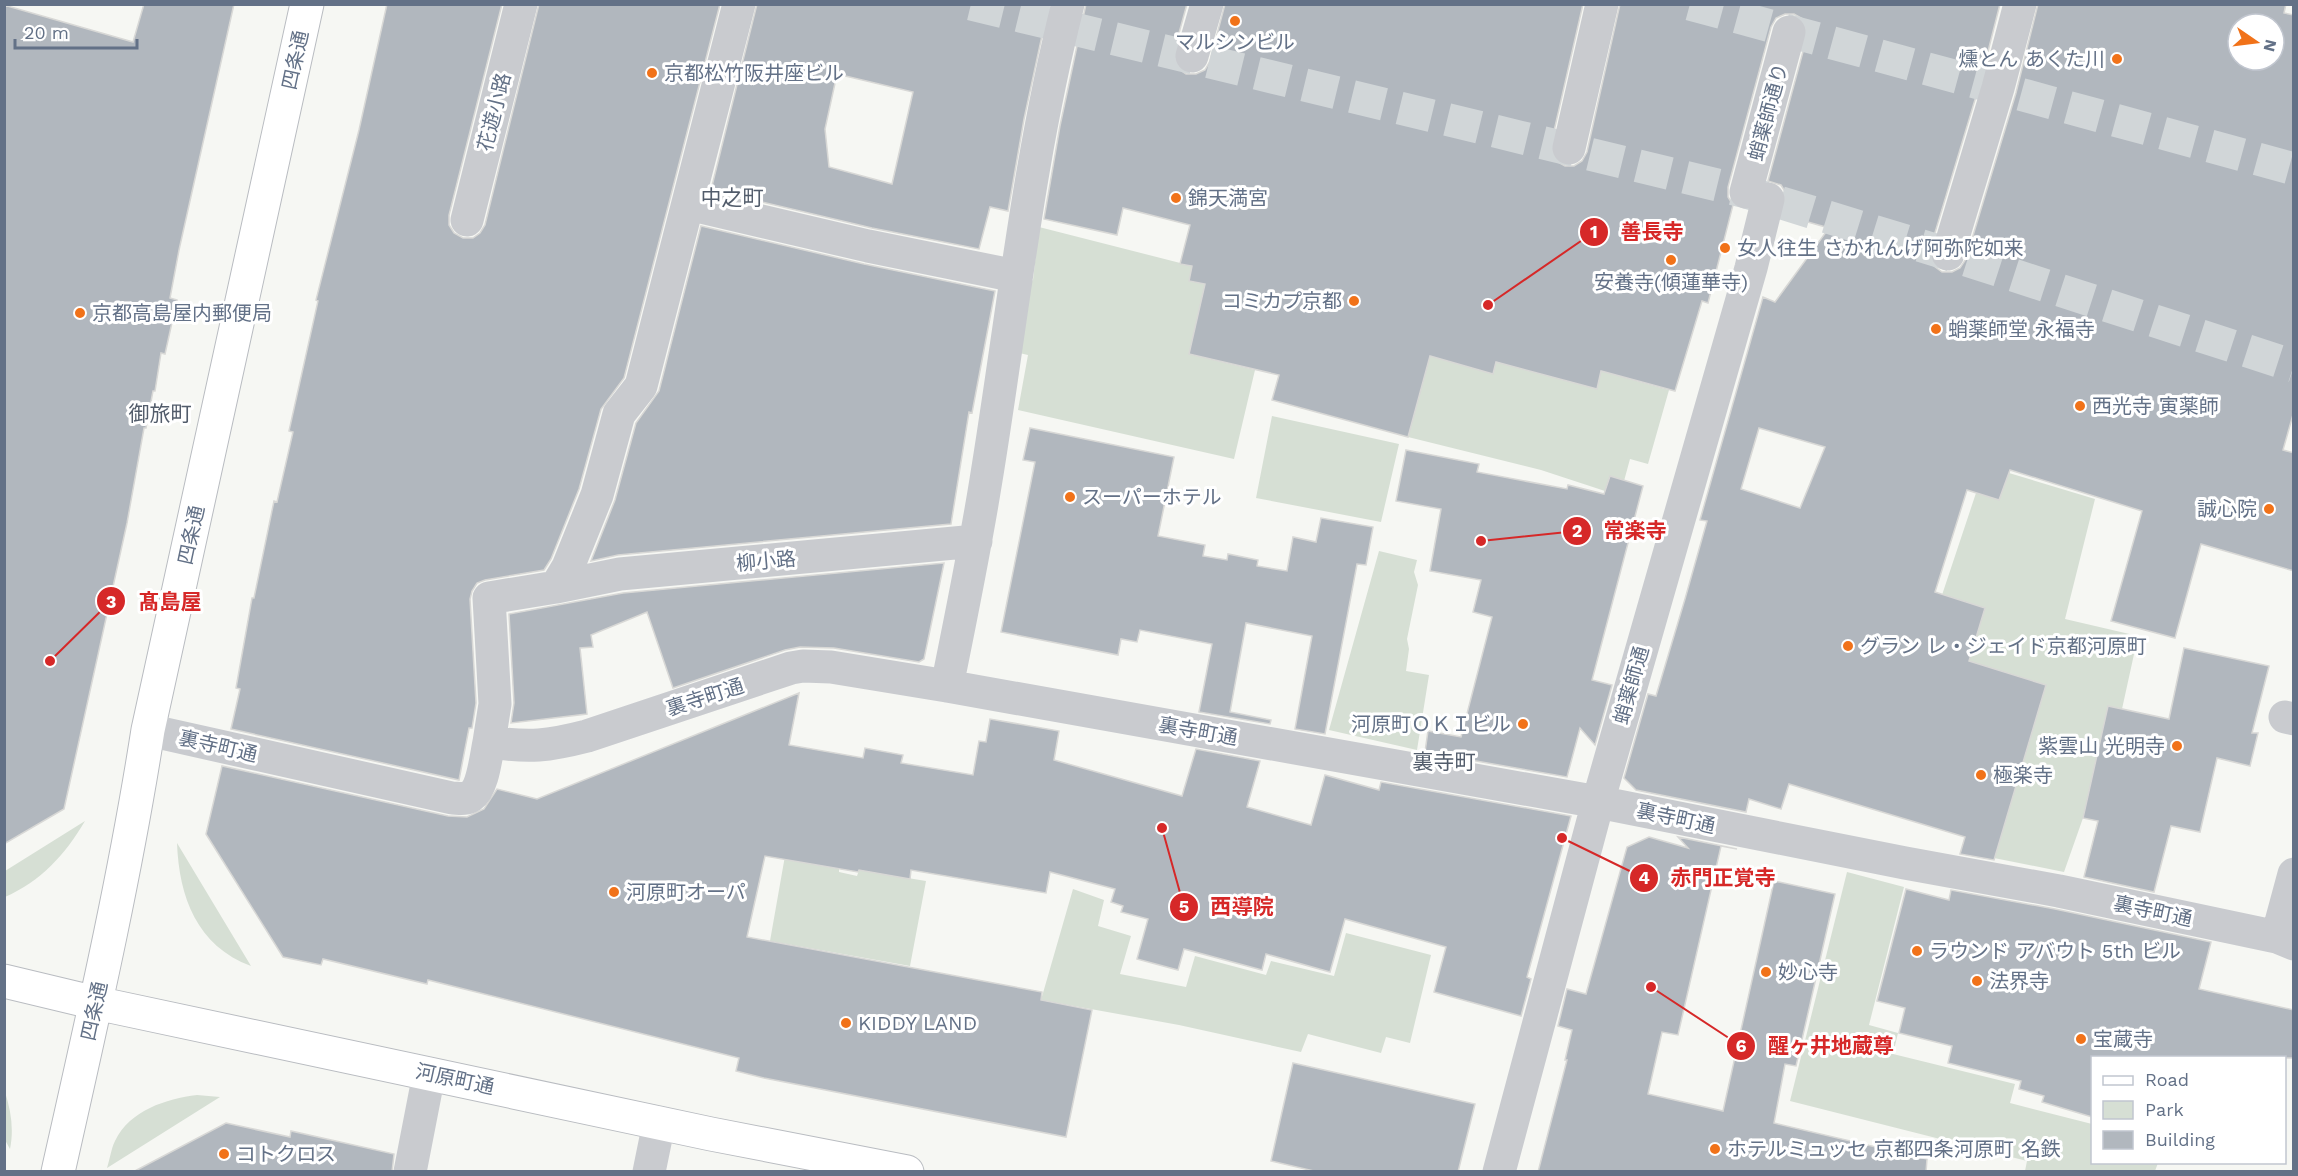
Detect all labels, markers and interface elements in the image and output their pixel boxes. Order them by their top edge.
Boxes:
scale bar [15,12,136,50]
north arrow [2226,12,2286,72]
marker: マルシンビル [1228,14,1242,28]
text: 20 m [24,22,69,43]
street label: 四条通 [277,28,313,92]
place label: マルシンビル [1175,30,1295,54]
text: N [2259,37,2281,54]
place label: 燻とん あくた川 [1958,47,2105,71]
marker: 燻とん あくた川 [2110,52,2124,66]
place label: 京都松竹阪井座ビル [664,61,844,85]
street label: 蛸薬師通り [1743,61,1793,163]
marker: 京都松竹阪井座ビル [645,66,659,80]
street label: 花遊小路 [473,70,515,154]
district label: 中之町 [701,185,764,210]
place label: 錦天満宮 [1188,186,1268,210]
marker: 錦天満宮 [1169,191,1183,205]
callout: 善長寺 [1579,212,1696,251]
text: 善長寺 [1621,219,1684,244]
text: 1 [1590,221,1598,242]
place label: 女人往生 さかれんげ阿弥陀如来 [1737,236,2024,260]
marker: 女人往生 さかれんげ阿弥陀如来 [1718,241,1732,255]
marker: 安養寺(傾蓮華寺) [1664,253,1678,267]
place label: 安養寺(傾蓮華寺) [1594,270,1748,294]
place label: コミカプ京都 [1222,289,1342,313]
marker: コミカプ京都 [1347,294,1361,308]
place label: 京都高島屋内郵便局 [92,301,272,325]
marker: 京都高島屋内郵便局 [73,306,87,320]
place label: 蛸薬師堂 永福寺 [1948,317,2095,341]
marker: 蛸薬師堂 永福寺 [1929,322,1943,336]
place label: 西光寺 寅薬師 [2092,394,2219,418]
marker: 西光寺 寅薬師 [2073,399,2087,413]
district label: 御旅町 [129,401,192,426]
place label: スーパーホテル [1082,485,1222,509]
marker: スーパーホテル [1063,490,1077,504]
place label: 誠心院 [2197,497,2257,521]
marker: 誠心院 [2262,502,2276,516]
street label: 四条通 [173,503,209,567]
callout: 常楽寺 [1562,511,1679,550]
text: 常楽寺 [1604,518,1667,543]
text: 2 [1572,520,1582,541]
street label: 柳小路 [735,546,797,576]
callout: 髙島屋 [96,582,213,621]
text: 髙島屋 [139,589,202,614]
text: 3 [106,591,116,612]
place label: グラン レ・ジェイド京都河原町 [1860,634,2147,658]
marker: グラン レ・ジェイド京都河原町 [1841,639,1855,653]
street label: 蛸薬師通 [1608,643,1654,727]
street label: 裏寺町通 [663,673,747,721]
street label: 裏寺町通 [1157,712,1239,750]
place label: 河原町ＯＫＩビル [1351,712,1511,736]
marker: 河原町ＯＫＩビル [1516,717,1530,731]
street label: 裏寺町通 [176,725,260,767]
place label: 紫雲山 光明寺 [2038,734,2165,758]
marker: 紫雲山 光明寺 [2170,739,2184,753]
district label: 裏寺町 [1413,749,1476,774]
place label: 極楽寺 [1993,763,2053,787]
marker: 極楽寺 [1974,768,1988,782]
street label: 裏寺町通 [1634,798,1718,838]
callout: 赤門正覚寺 [1629,859,1788,898]
text: 赤門正覚寺 [1671,865,1776,890]
text: 4 [1638,867,1650,888]
place label: 河原町オーパ [626,880,746,904]
marker: 河原町オーパ [607,885,621,899]
callout: 西導院 [1169,887,1286,926]
street label: 裏寺町通 [2111,891,2195,931]
text: 西導院 [1211,894,1274,919]
text: 5 [1179,896,1189,917]
place label: ラウンド アバウト 5th ビル [1929,939,2181,963]
marker: ラウンド アバウト 5th ビル [1910,944,1924,958]
place label: 妙心寺 [1778,960,1838,984]
marker: 妙心寺 [1759,965,1773,979]
place label: 法界寺 [1989,969,2049,993]
marker: 法界寺 [1970,974,1984,988]
street label: 四条通 [76,979,112,1043]
place label: KIDDY LAND [858,1011,977,1035]
marker: KIDDY LAND [839,1016,853,1030]
callout: 醒ヶ井地蔵尊 [1726,1027,1906,1066]
place label: 宝蔵寺 [2093,1027,2153,1051]
marker: 宝蔵寺 [2074,1032,2088,1046]
text: 醒ヶ井地蔵尊 [1768,1033,1894,1058]
text: 6 [1735,1035,1747,1056]
legend [2091,1056,2286,1164]
street label: 河原町通 [413,1059,497,1099]
text: Road [2145,1069,2189,1090]
text: Park [2145,1099,2184,1120]
text: Building [2145,1129,2215,1150]
place label: ホテルミュッセ 京都四条河原町 名鉄 [1727,1137,2061,1161]
place label: コトクロス [236,1142,336,1166]
marker: ホテルミュッセ 京都四条河原町 名鉄 [1708,1142,1722,1156]
marker: コトクロス [217,1147,231,1161]

